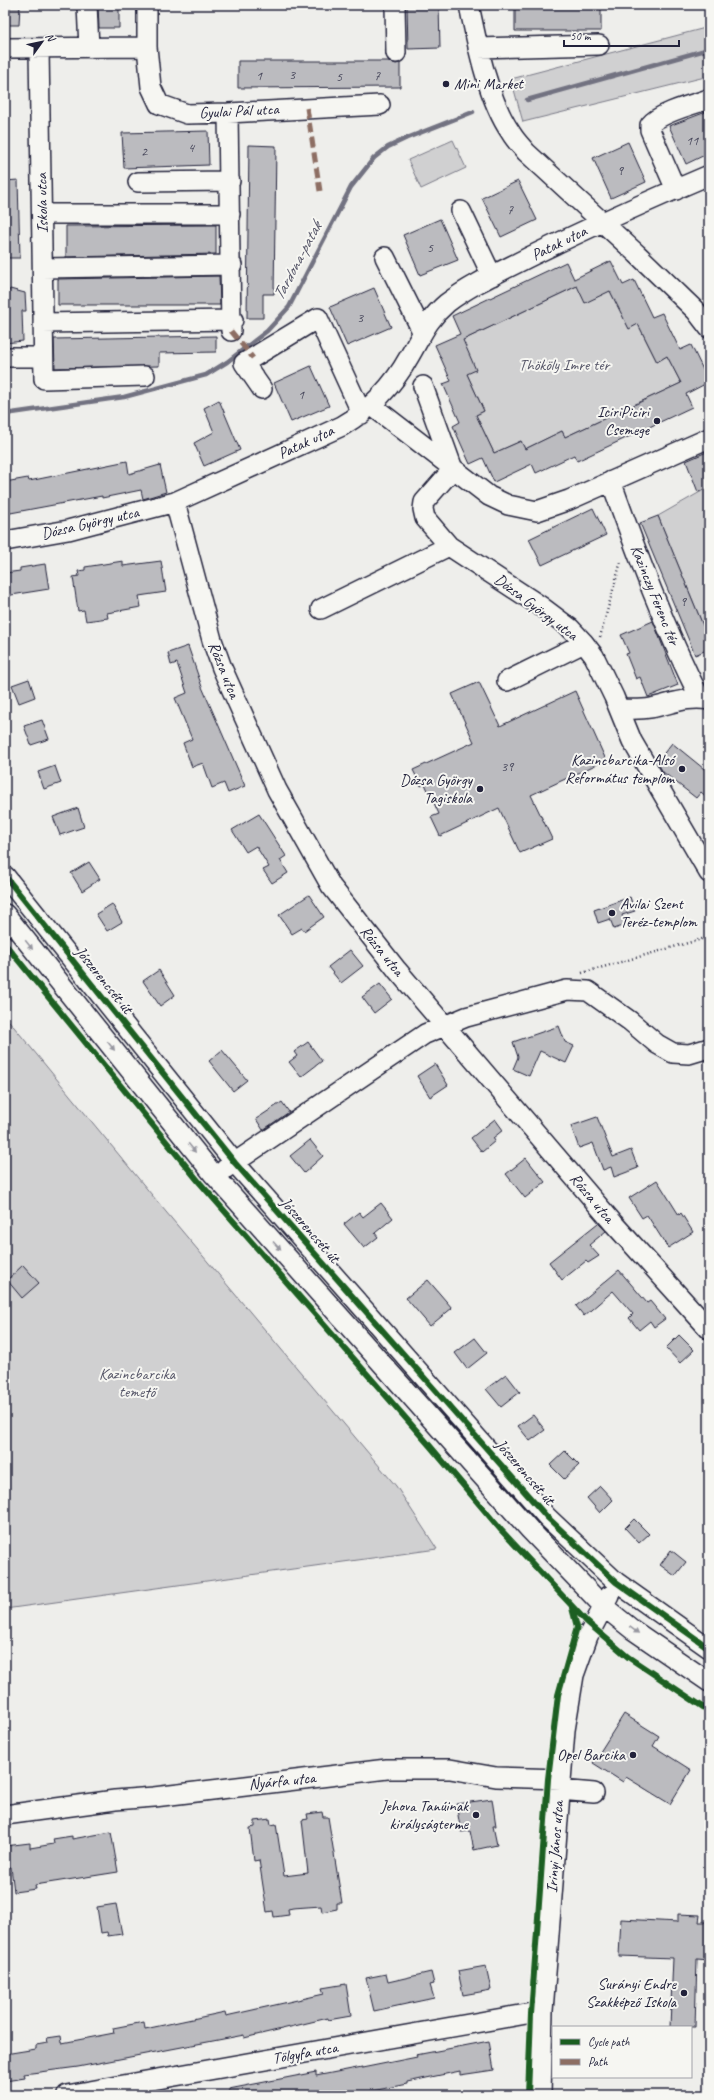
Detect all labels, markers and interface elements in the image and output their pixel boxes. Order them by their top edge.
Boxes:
north arrow [22,22,62,62]
scale bar [564,22,679,48]
text: 50 m [570,28,592,44]
text: N [43,30,59,45]
house number: 3 [289,66,297,83]
house number: 1 [256,67,263,84]
house number: 7 [374,67,381,84]
house number: 5 [336,68,343,85]
place label: Mini Market [454,74,525,94]
marker: Mini Market [441,79,451,89]
street label: Gyulai Pál utca [199,99,281,123]
house number: 11 [686,132,699,149]
house number: 4 [188,139,196,156]
house number: 2 [141,143,149,160]
house number: 9 [617,162,625,179]
street label: Iskola utca [31,172,53,233]
house number: 7 [507,201,514,218]
water label: Tardona-patak [268,215,328,304]
street label: Patak utca [528,221,591,265]
house number: 5 [427,239,434,256]
house number: 3 [357,309,365,326]
park label: Thököly Imre tér [519,355,612,375]
house number: 1 [298,386,305,403]
place label: IciriPiciri Csemege [597,402,651,440]
marker: IciriPiciri Csemege [652,416,662,426]
street label: Patak utca [275,420,338,464]
street label: Dózsa György utca [39,502,142,544]
street label: Kazinczy Ferenc tér [626,542,685,650]
street label: Dózsa György utca [490,569,583,646]
house number: 9 [680,593,688,610]
street label: Rózsa utca [204,639,245,702]
place label: Kazincbarcika-Alsó Református templom [565,750,676,788]
house number: 39 [501,758,515,775]
marker: Kazincbarcika-Alsó Református templom [677,764,687,774]
place label: Dózsa György Tagiskola [400,770,474,808]
marker: Dózsa György Tagiskola [475,784,485,794]
place label: Avilai Szent Teréz-templom [620,894,698,932]
marker: Avilai Szent Teréz-templom [607,908,617,918]
street label: Rózsa utca [356,922,409,981]
one-way arrow [25,939,34,950]
street label: Jószerencsét út [70,941,138,1019]
one-way arrow [106,1041,115,1052]
one-way arrow [188,1142,196,1153]
street label: Rózsa utca [565,1169,620,1228]
street label: Jószerencsét út [275,1192,345,1268]
one-way arrow [273,1240,282,1251]
park label: Kazincbarcika temető [99,1364,177,1402]
street label: Jószerencsét út [490,1434,560,1510]
one-way arrow [629,1626,640,1634]
place label: Opel Barcika [557,1745,626,1765]
marker: Opel Barcika [628,1750,638,1760]
street label: Nyárfa utca [248,1767,318,1794]
place label: Jehova Tanúinak királyságterme [380,1796,470,1834]
street label: Irinyi János utca [542,1799,568,1894]
marker: Jehova Tanúinak királyságterme [471,1810,481,1820]
place label: Surányi Endre Szakképző Iskola [586,1974,678,2012]
marker: Surányi Endre Szakképző Iskola [679,1988,689,1998]
legend [552,2026,692,2078]
text: Cycle path [588,2034,630,2050]
street label: Tölgyfa utca [271,2037,341,2069]
text: Path [588,2054,608,2070]

